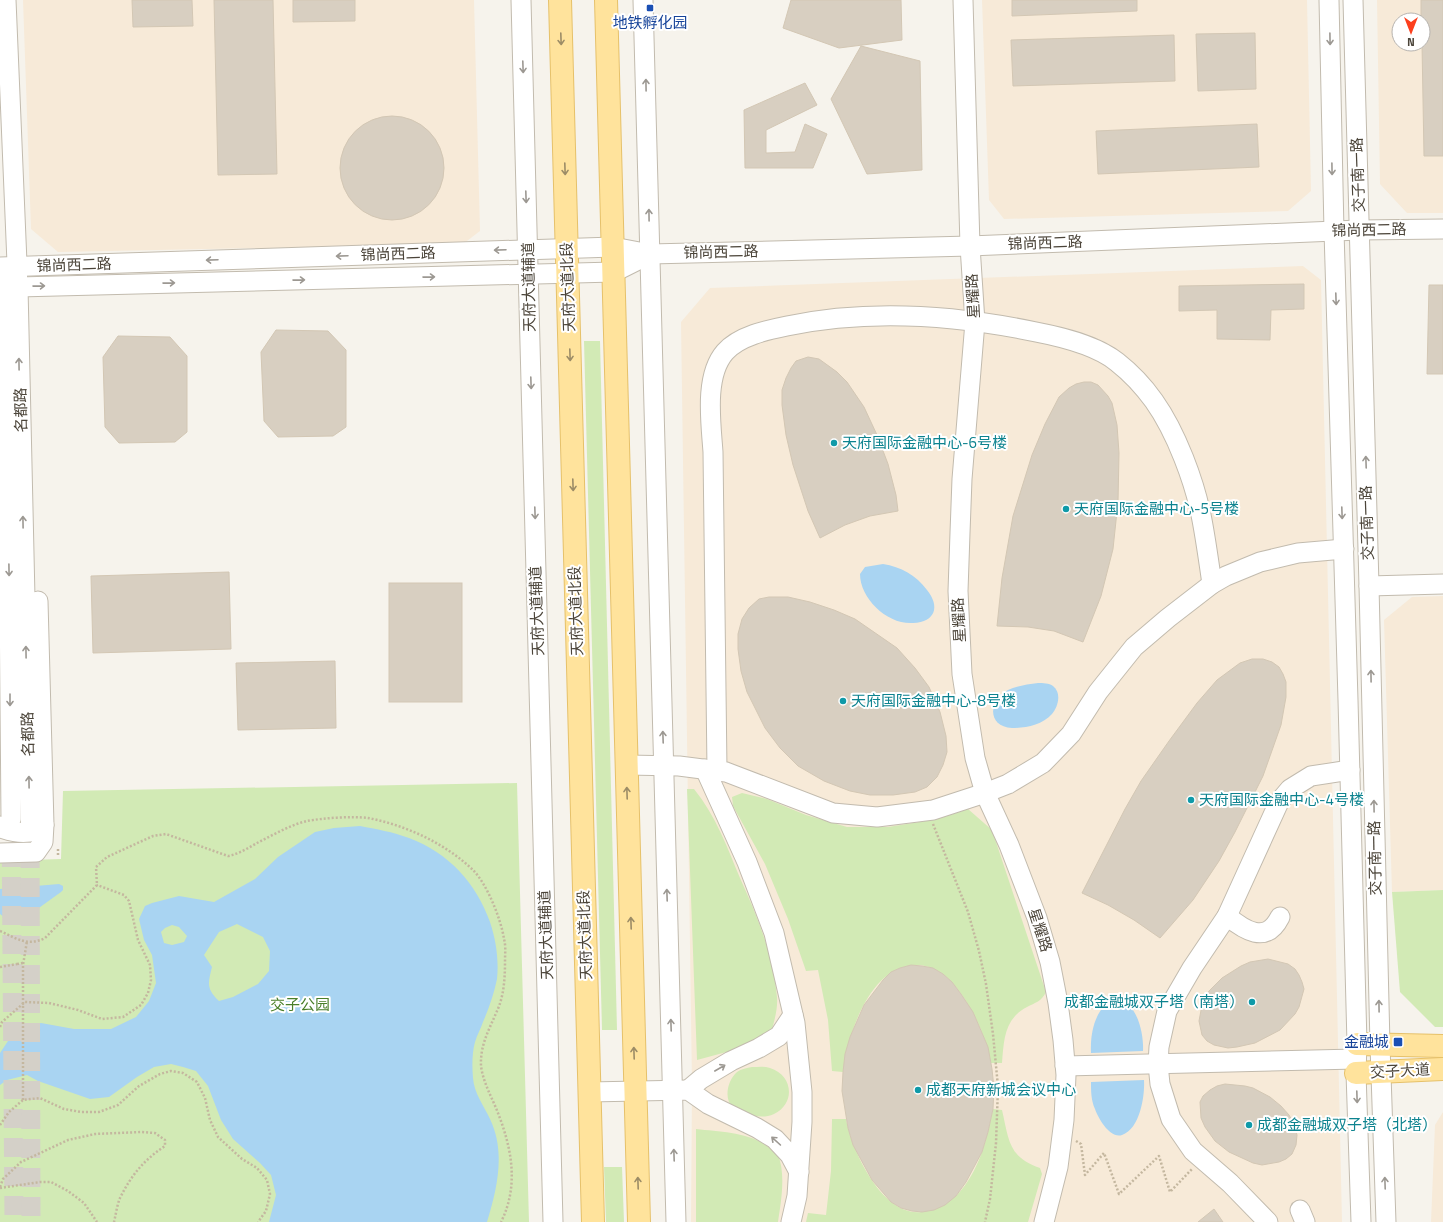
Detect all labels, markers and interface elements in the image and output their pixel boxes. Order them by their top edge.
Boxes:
marker: 地铁孵化园 [645,3,655,13]
place label: 地铁孵化园 [612,11,688,34]
north arrow [1391,12,1431,52]
one-way arrow [557,32,565,45]
one-way arrow [1326,32,1334,45]
text: N [1407,34,1415,50]
one-way arrow [519,60,527,73]
one-way arrow [642,79,649,92]
street label: 交子南一路 [1345,137,1370,213]
one-way arrow [561,162,568,175]
one-way arrow [1328,162,1336,175]
one-way arrow [522,190,530,203]
one-way arrow [645,209,653,222]
street label: 锦尚西二路 [1331,217,1407,242]
street label: 锦尚西二路 [1007,230,1083,255]
street label: 锦尚西二路 [683,239,759,264]
street label: 锦尚西二路 [360,241,436,266]
street label: 天府大道辅道 [516,242,541,332]
street label: 天府大道北段 [554,242,581,332]
one-way arrow [494,246,507,254]
street label: 锦尚西二路 [36,252,112,277]
one-way arrow [336,252,349,259]
one-way arrow [206,257,219,264]
one-way arrow [422,273,435,281]
street label: 星耀路 [960,273,985,319]
one-way arrow [292,276,305,284]
one-way arrow [162,279,175,287]
one-way arrow [32,283,45,290]
one-way arrow [1332,292,1340,305]
one-way arrow [566,348,573,361]
one-way arrow [16,358,23,371]
one-way arrow [527,376,535,389]
street label: 名都路 [9,387,32,433]
place label: 天府国际金融中心-6号楼 [842,431,1007,454]
marker: 天府国际金融中心-6号楼 [829,438,839,448]
one-way arrow [1362,456,1370,469]
one-way arrow [569,478,577,491]
street label: 交子南一路 [1354,485,1379,561]
place label: 天府国际金融中心-5号楼 [1074,497,1239,520]
marker: 天府国际金融中心-5号楼 [1061,504,1071,514]
one-way arrow [531,506,538,519]
one-way arrow [1339,506,1346,519]
one-way arrow [19,516,27,529]
one-way arrow [5,563,13,576]
street label: 天府大道辅道 [523,566,550,656]
street label: 天府大道北段 [562,566,589,656]
street label: 星耀路 [946,597,971,643]
one-way arrow [22,646,30,659]
one-way arrow [1367,670,1375,683]
place label: 天府国际金融中心-8号楼 [851,689,1016,712]
one-way arrow [6,693,14,706]
marker: 天府国际金融中心-8号楼 [838,696,848,706]
street label: 名都路 [16,711,39,757]
one-way arrow [659,731,667,744]
one-way arrow [25,776,33,789]
one-way arrow [624,787,631,800]
place label: 天府国际金融中心-4号楼 [1199,788,1364,811]
marker: 天府国际金融中心-4号楼 [1186,795,1196,805]
one-way arrow [1370,800,1378,813]
street label: 交子南一路 [1362,820,1387,896]
one-way arrow [663,889,671,902]
street label: 天府大道辅道 [532,890,559,980]
street label: 天府大道北段 [571,890,598,980]
street label: 星耀路 [1023,905,1058,955]
one-way arrow [627,917,635,930]
place label: 成都金融城双子塔（南塔） [1064,990,1244,1013]
park label: 交子公园 [270,993,330,1016]
marker: 成都金融城双子塔（南塔） [1247,997,1257,1007]
one-way arrow [1375,1000,1383,1013]
one-way arrow [667,1019,674,1032]
place label: 金融城 [1344,1030,1389,1053]
marker: 金融城 [1392,1036,1404,1048]
one-way arrow [631,1047,638,1060]
street label: 交子大道 [1369,1057,1431,1084]
one-way arrow [714,1063,726,1071]
place label: 成都天府新城会议中心 [926,1078,1076,1101]
marker: 成都天府新城会议中心 [913,1085,923,1095]
one-way arrow [1353,1090,1361,1103]
place label: 成都金融城双子塔（北塔） [1257,1113,1437,1136]
marker: 成都金融城双子塔（北塔） [1244,1120,1254,1130]
one-way arrow [771,1136,781,1146]
one-way arrow [670,1149,678,1162]
one-way arrow [634,1177,642,1190]
one-way arrow [1381,1177,1388,1190]

